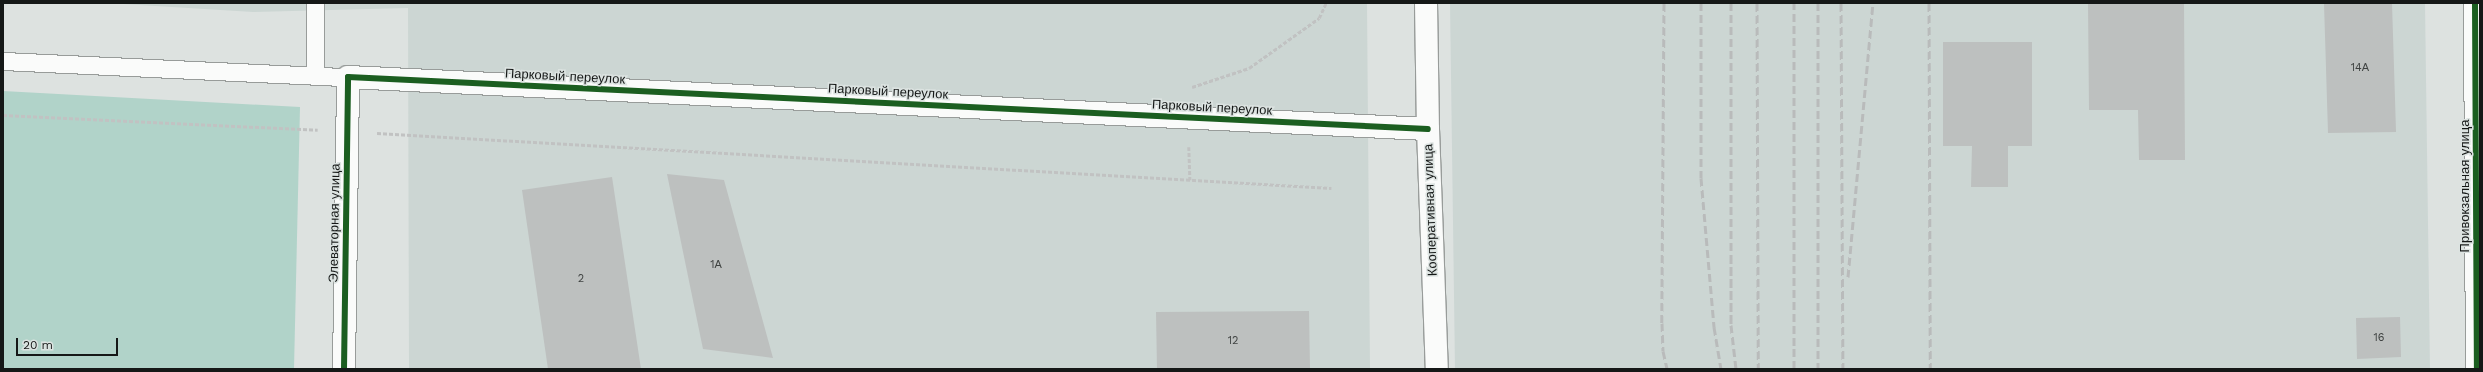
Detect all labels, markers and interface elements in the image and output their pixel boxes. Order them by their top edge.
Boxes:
house number: 14А [2351,61,2369,75]
street label: Парковый переулок [505,66,625,88]
street label: Парковый переулок [828,81,948,103]
street label: Парковый переулок [1152,97,1272,119]
street label: Привокзальная улица [2457,120,2473,252]
street label: Кооперативная улица [1421,144,1441,276]
street label: Элеваторная улица [326,163,344,283]
house number: 1А [710,258,722,272]
house number: 2 [578,272,584,286]
scale bar [18,330,120,356]
house number: 16 [2374,331,2384,345]
house number: 12 [1228,334,1238,348]
text: 20 m [23,338,53,352]

